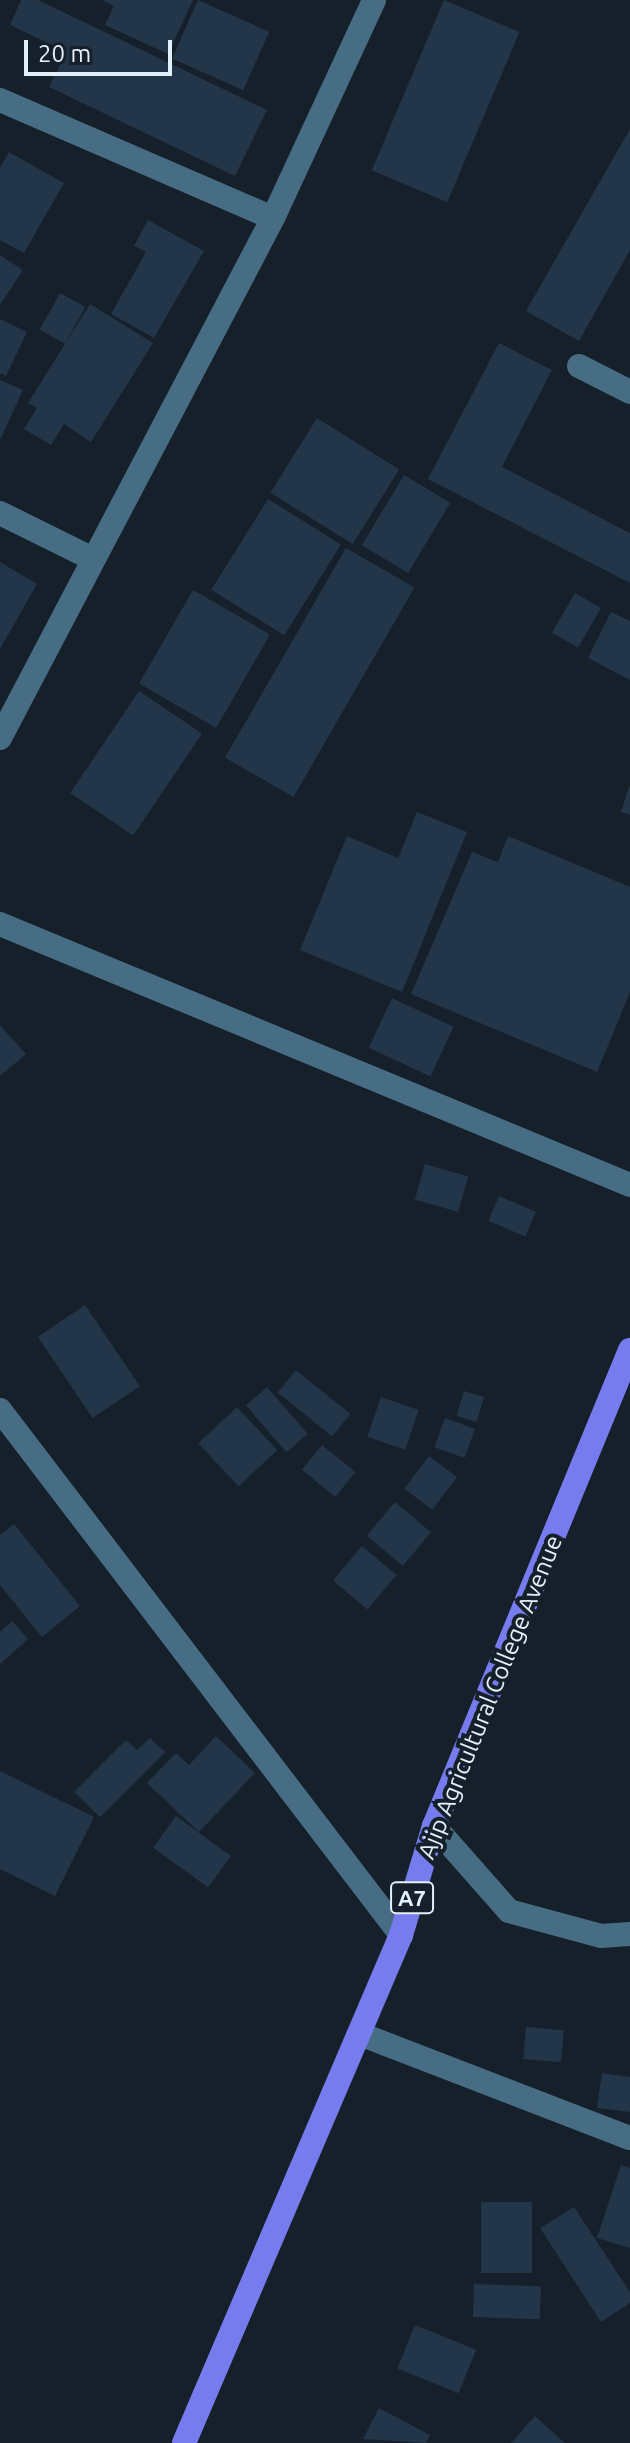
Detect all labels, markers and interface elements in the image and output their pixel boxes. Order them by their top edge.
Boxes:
scale bar [28,24,176,74]
text: 20 m [38,40,91,67]
street label: Ajip Agricultural College Avenue [412,1531,568,1863]
road number: A7 [390,1880,434,1916]

